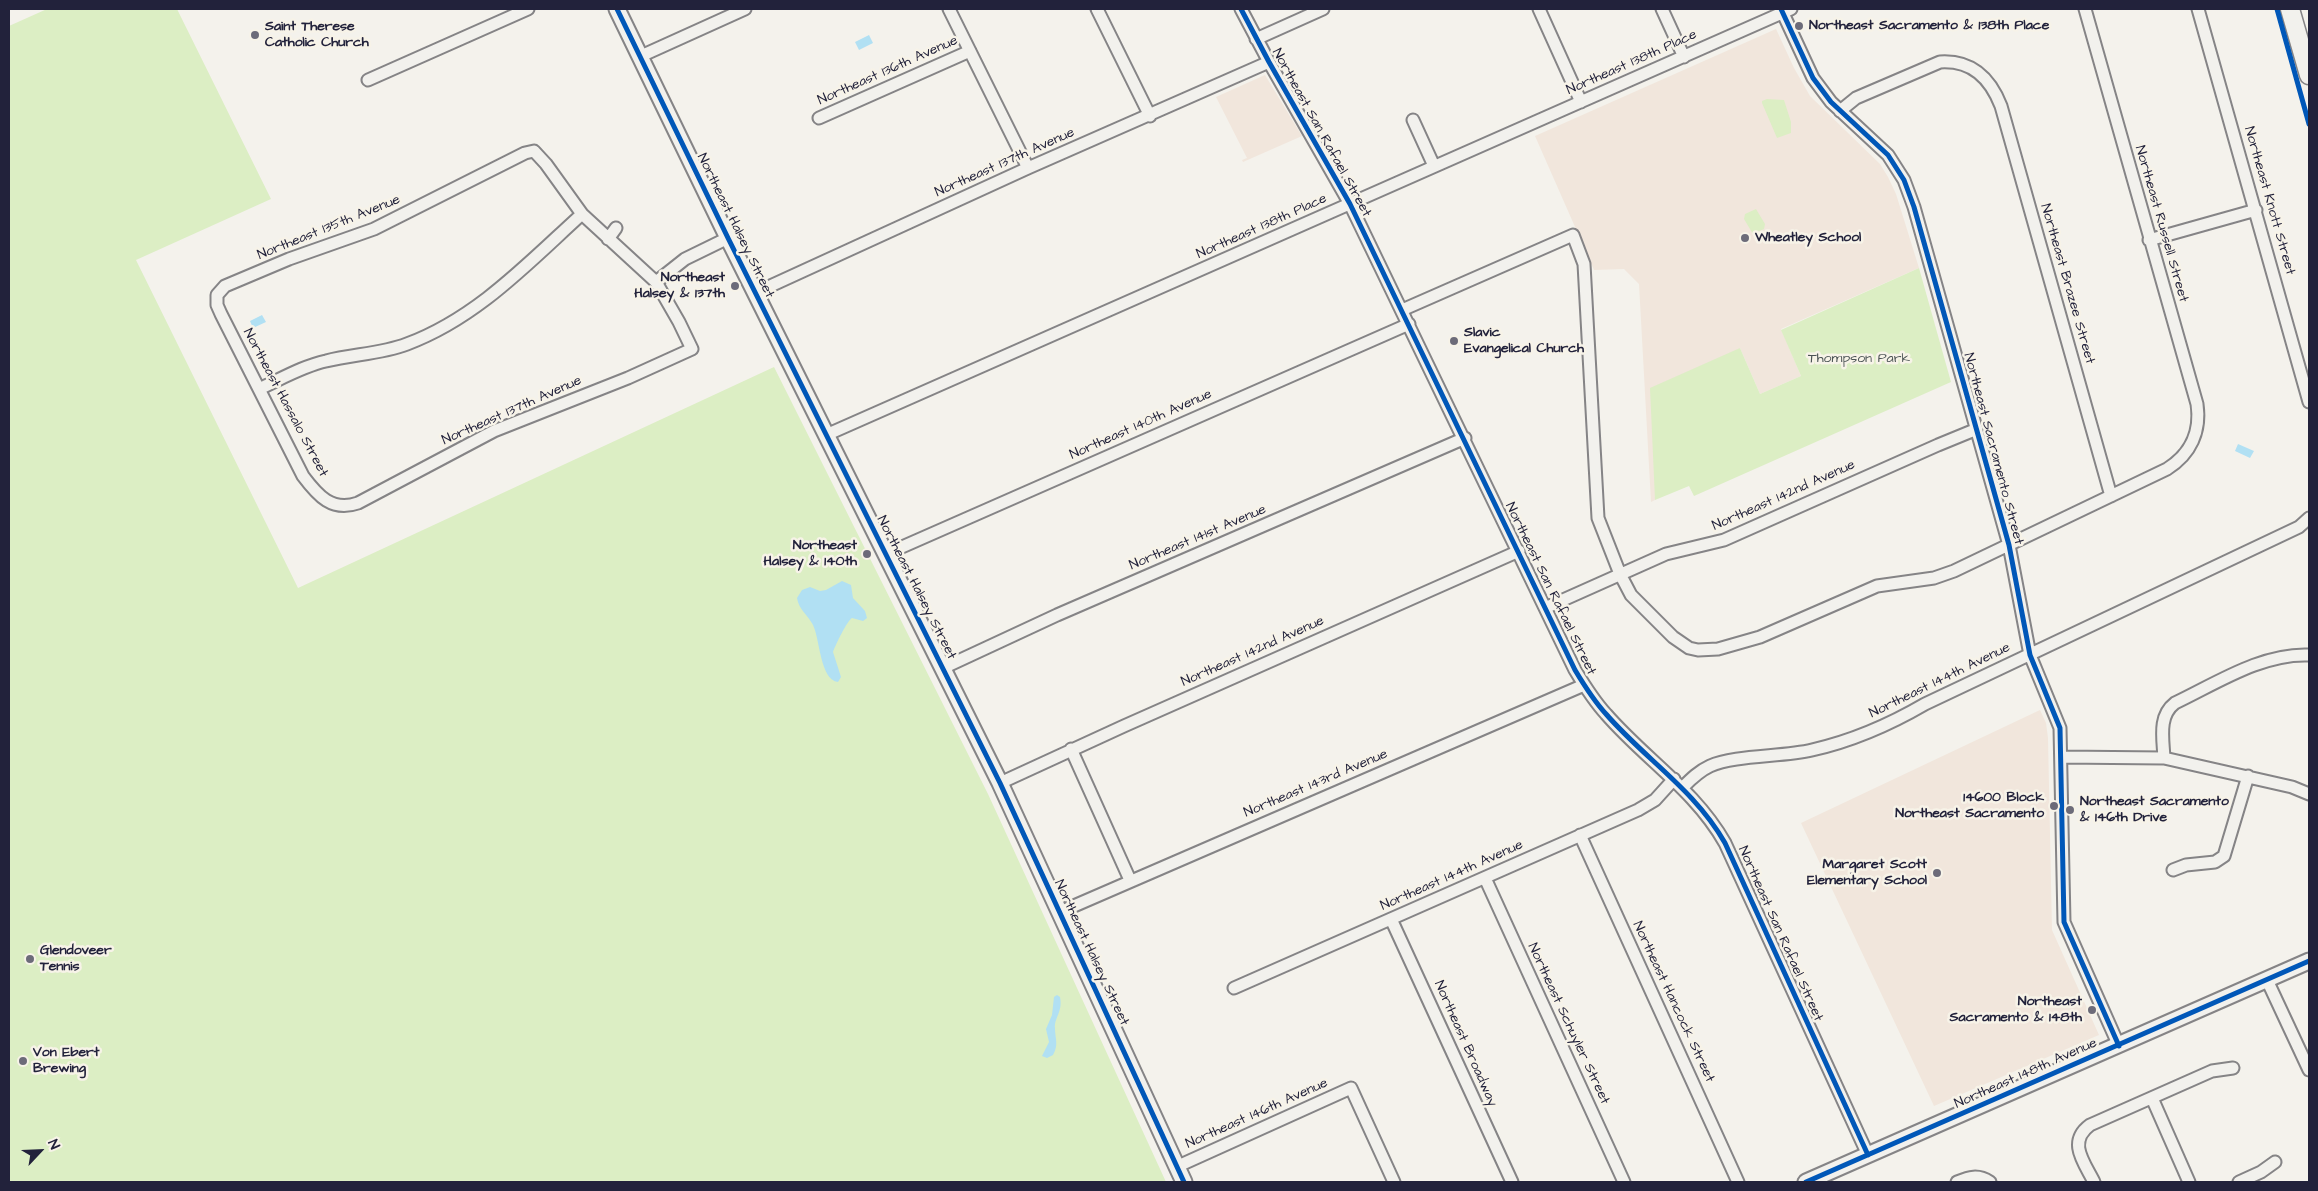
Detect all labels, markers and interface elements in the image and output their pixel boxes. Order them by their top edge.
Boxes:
place label: Northeast Sacramento & 138th Place [1809,18,2049,34]
place label: Saint Therese Catholic Church [265,19,369,52]
marker: Northeast Sacramento & 138th Place [1793,20,1805,32]
street label: Northeast 138th Place [1564,27,1700,99]
marker: Saint Therese Catholic Church [249,29,261,41]
street label: Northeast 136th Avenue [815,33,961,109]
street label: Northeast San Rafael Street [1268,46,1374,220]
street label: Northeast 137th Avenue [933,125,1077,201]
street label: Northeast Knott Street [2240,125,2298,277]
street label: Northeast Russell Street [2131,144,2191,304]
street label: Northeast Halsey Street [693,151,777,301]
street label: Northeast 138th Place [1194,191,1330,263]
street label: Northeast 135th Avenue [255,192,403,264]
street label: Northeast Brazee Street [2036,202,2098,366]
place label: Wheatley School [1755,230,1861,246]
marker: Wheatley School [1739,232,1751,244]
place label: Northeast Halsey & 137th [634,270,725,302]
marker: Northeast Halsey & 137th [729,280,741,292]
place label: Slavic Evangelical Church [1464,325,1584,358]
street label: Northeast Hassalo Street [239,326,331,480]
marker: Slavic Evangelical Church [1448,335,1460,347]
park label: Thompson Park [1808,351,1910,367]
street label: Northeast Sacramento Street [1959,351,2027,547]
street label: Northeast 137th Avenue [440,373,584,449]
street label: Northeast 140th Avenue [1067,386,1215,464]
street label: Northeast 142nd Avenue [1710,457,1858,535]
street label: Northeast San Rafael Street [1501,500,1599,678]
street label: Northeast 141st Avenue [1127,502,1269,574]
street label: Northeast Halsey Street [872,513,960,663]
place label: Northeast Halsey & 140th [764,538,857,570]
marker: Northeast Halsey & 140th [861,548,873,560]
street label: Northeast 142nd Avenue [1179,613,1327,691]
street label: Northeast 144th Avenue [1867,640,2013,722]
street label: Northeast 143rd Avenue [1242,746,1390,822]
place label: 14600 Block Northeast Sacramento [1895,790,2044,822]
place label: Northeast Sacramento & 146th Drive [2080,794,2229,826]
marker: 14600 Block Northeast Sacramento [2048,800,2060,812]
marker: Northeast Sacramento & 146th Drive [2064,804,2076,816]
street label: Northeast 144th Avenue [1378,837,1526,915]
street label: Northeast San Rafael Street [1734,844,1826,1024]
place label: Margaret Scott Elementary School [1807,857,1927,890]
marker: Margaret Scott Elementary School [1931,867,1943,879]
street label: Northeast Halsey Street [1050,877,1132,1029]
street label: Northeast Hancock Street [1628,919,1718,1085]
street label: Northeast Schuyler Street [1523,941,1613,1107]
place label: Glendoveer Tennis [40,943,112,976]
marker: Glendoveer Tennis [24,953,36,965]
street label: Northeast Broadway [1430,978,1500,1110]
place label: Northeast Sacramento & 148th [1950,994,2082,1026]
marker: Northeast Sacramento & 148th [2086,1004,2098,1016]
street label: Northeast 148th Avenue [1952,1035,2100,1113]
place label: Von Ebert Brewing [33,1045,99,1078]
marker: Von Ebert Brewing [17,1055,29,1067]
street label: Northeast 146th Avenue [1183,1075,1331,1153]
north arrow [15,1126,65,1176]
text: N [43,1136,65,1153]

